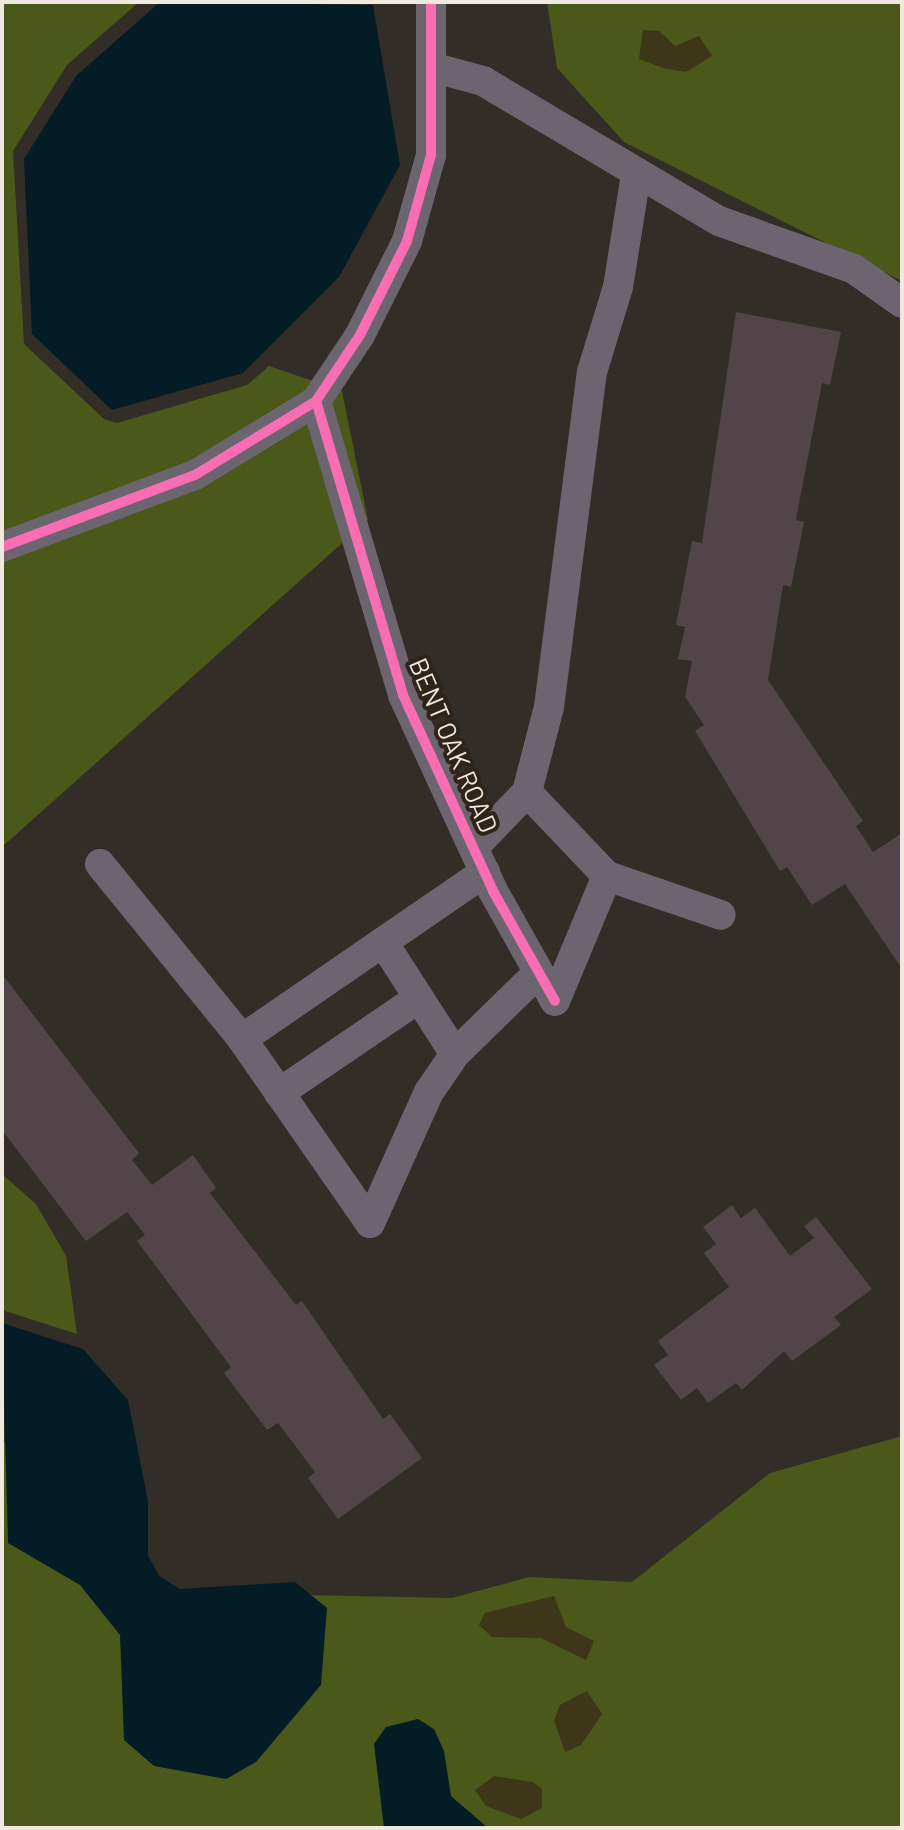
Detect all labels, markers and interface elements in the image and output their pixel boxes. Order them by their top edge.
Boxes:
street label: BENT OAK ROAD [403,653,505,837]

